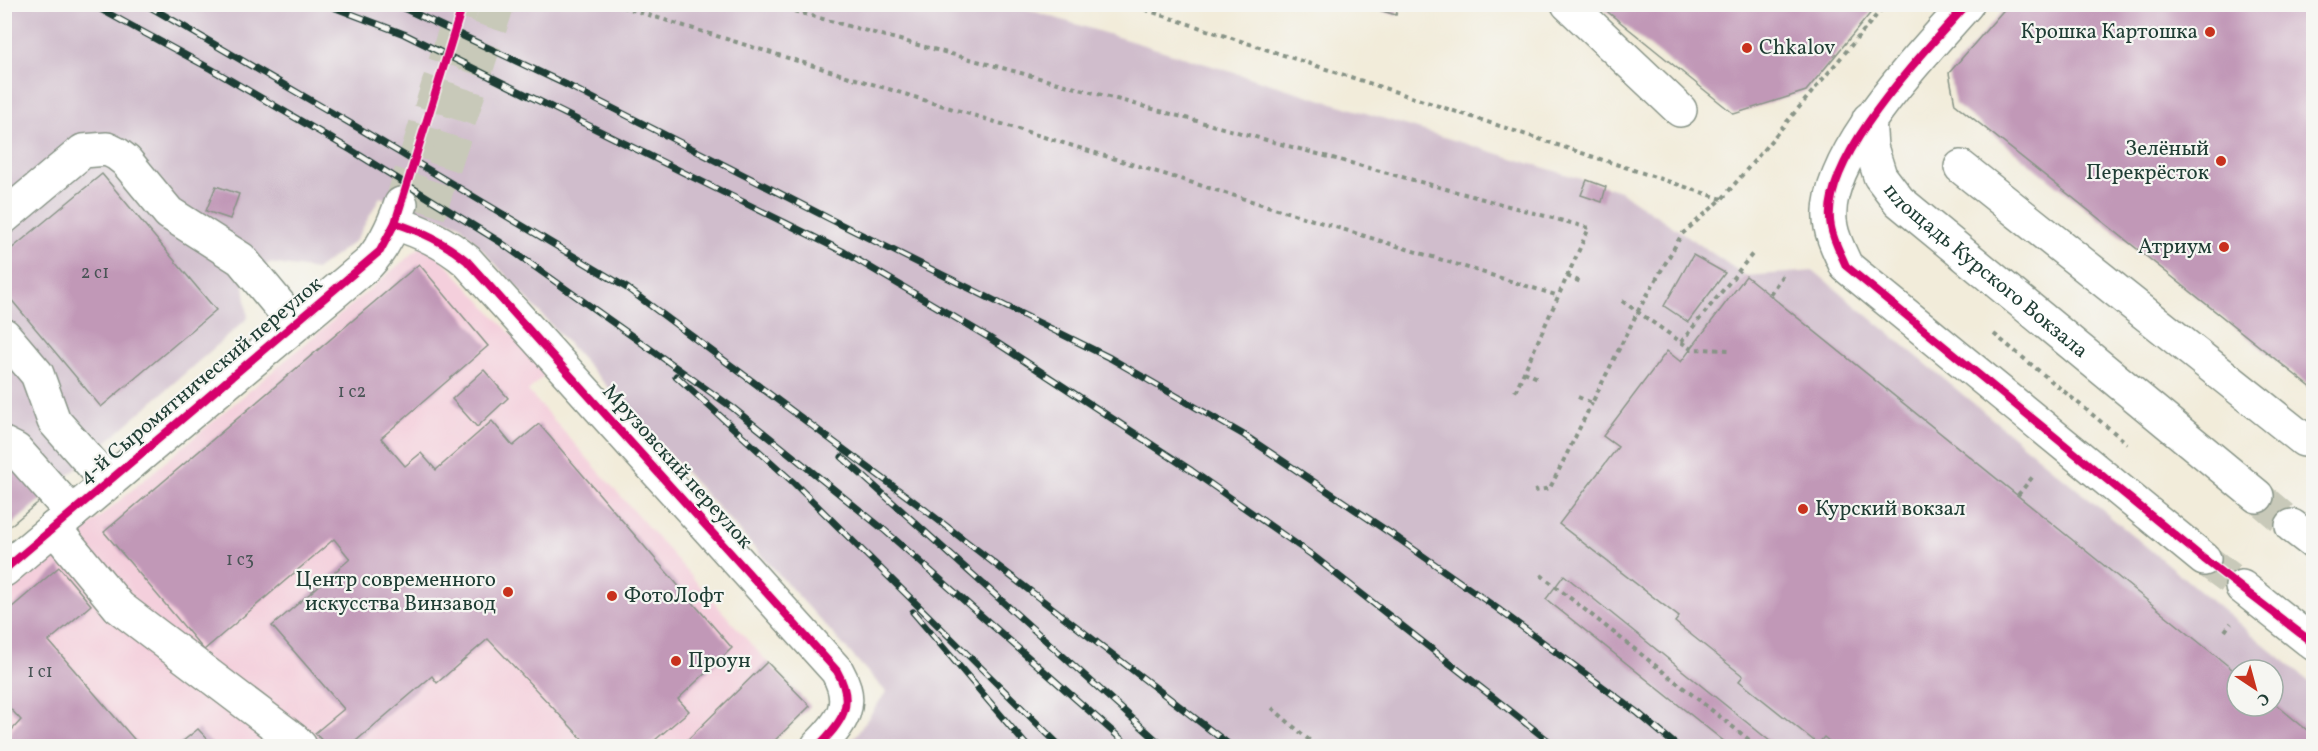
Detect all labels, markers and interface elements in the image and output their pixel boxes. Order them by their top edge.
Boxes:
place label: Крошка Картошка [2020,18,2198,47]
marker: Крошка Картошка [2203,25,2217,39]
place label: Chkalov [1759,34,1835,63]
marker: Chkalov [1740,41,1754,55]
place label: Зелёный Перекрёсток [2086,135,2209,188]
marker: Зелёный Перекрёсток [2214,154,2228,168]
street label: площадь Курского Вокзала [1876,177,2094,365]
place label: Атриум [2138,233,2212,262]
marker: Атриум [2217,240,2231,254]
house number: 2 с1 [81,261,109,286]
street label: 4-й Сыромятнический переулок [73,270,329,492]
street label: Мрузовский переулок [595,378,759,556]
house number: 1 с2 [338,380,366,405]
place label: Курский вокзал [1815,495,1966,524]
marker: Курский вокзал [1796,502,1810,516]
house number: 1 с3 [226,548,254,573]
place label: Центр современного искусства Винзавод [296,566,496,619]
place label: ФотоЛофт [624,582,725,611]
marker: Центр современного искусства Винзавод [501,585,515,599]
marker: ФотоЛофт [605,589,619,603]
place label: Проун [688,647,751,676]
marker: Проун [669,654,683,668]
north arrow [2225,658,2285,718]
house number: 1 с1 [27,660,53,685]
text: С [2252,687,2273,710]

